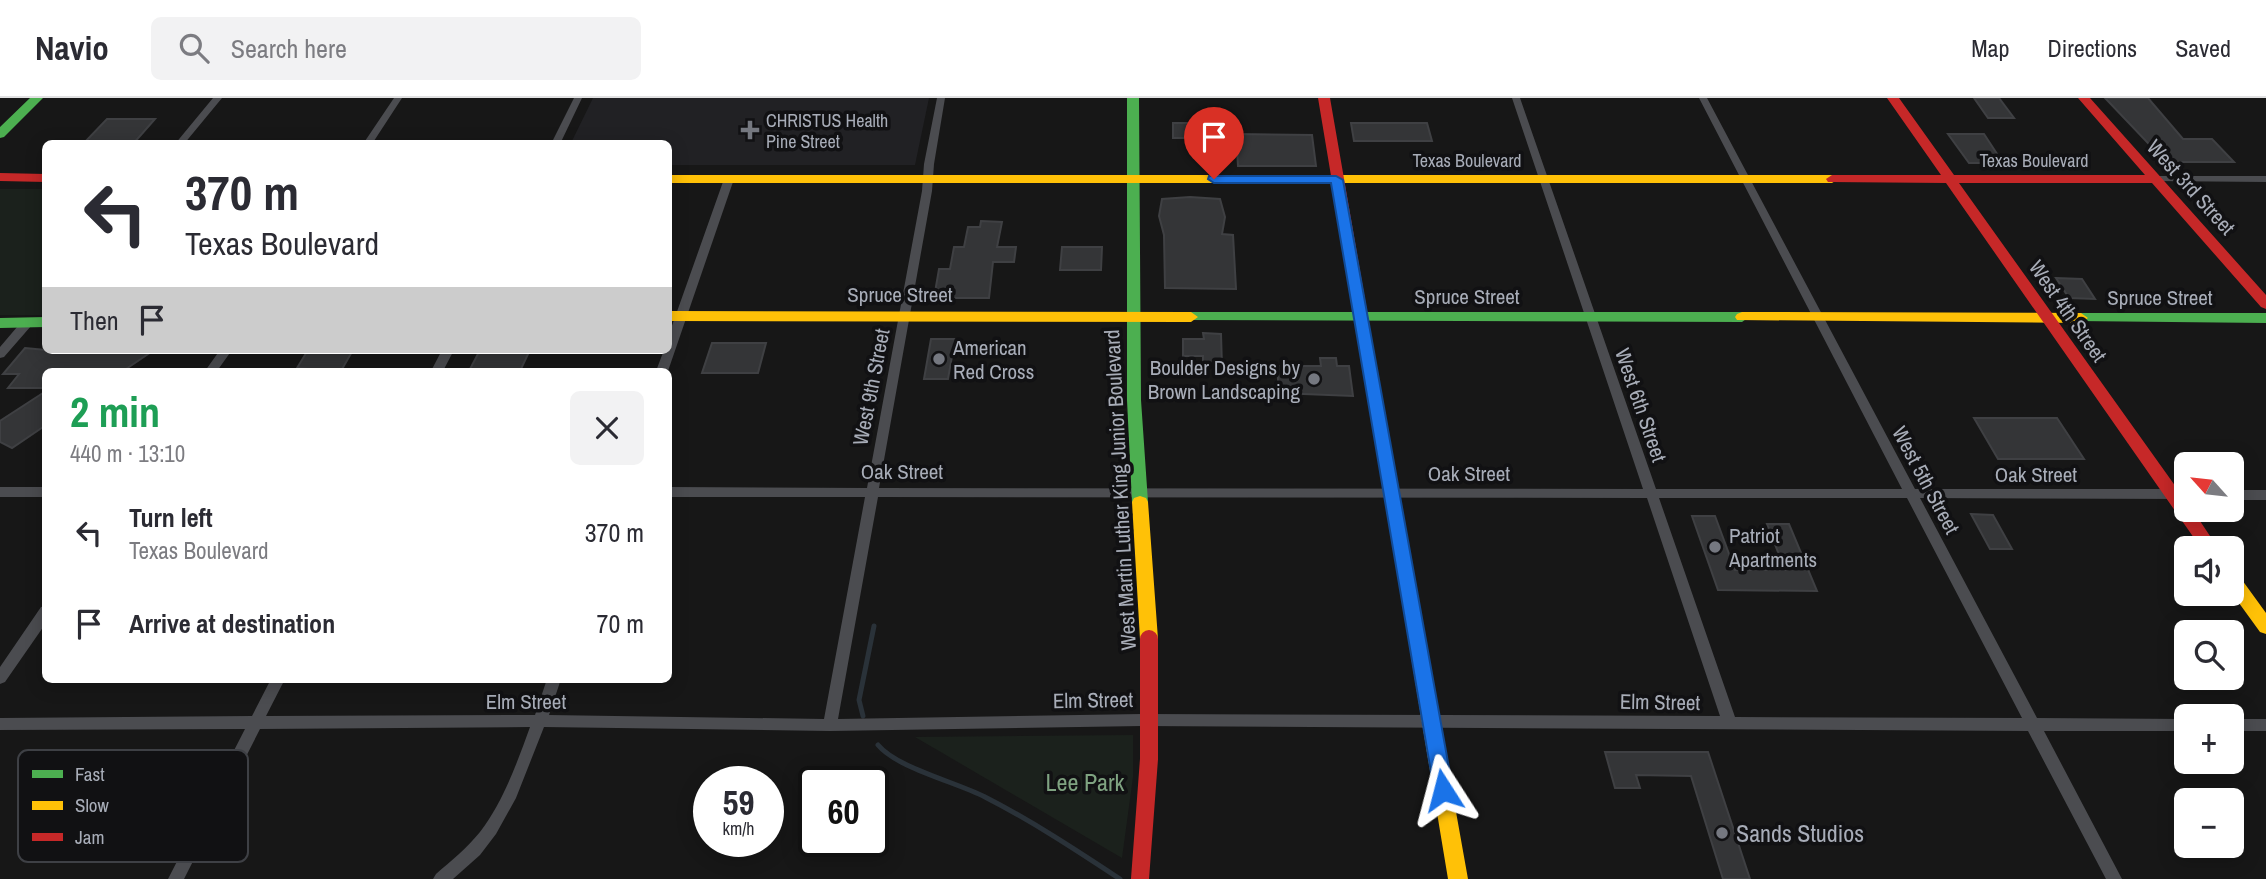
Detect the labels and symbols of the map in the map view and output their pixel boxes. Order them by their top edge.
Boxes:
pin [1184,107,1244,179]
place label: CHRISTUS Health Pine Street [766,108,888,154]
marker: CHRISTUS Health Pine Street [740,120,760,140]
street label: West 3rd Street [2140,133,2242,241]
street label: Texas Boulevard [1412,148,1522,173]
street label: Texas Boulevard [1979,148,2089,173]
street label: West 4th Street [2022,254,2114,368]
street label: Spruce Street [847,280,953,309]
street label: Spruce Street [1414,282,1520,311]
street label: Spruce Street [2107,283,2213,312]
street label: West 9th Street [845,326,897,448]
street label: West Martin Luther King Junior Boulevard [1097,329,1143,651]
place label: American Red Cross [952,333,1034,386]
street label: West 6th Street [1608,344,1674,466]
marker: American Red Cross [931,351,947,367]
place label: Boulder Designs by Brown Landscaping [1148,353,1300,406]
marker: Boulder Designs by Brown Landscaping [1306,371,1322,387]
street label: West 5th Street [1885,421,1967,539]
north arrow [2174,452,2244,522]
street label: Oak Street [861,457,943,486]
street label: Oak Street [1428,459,1510,488]
street label: Oak Street [1995,460,2077,489]
place label: Patriot Apartments [1728,521,1817,574]
marker: Patriot Apartments [1707,539,1723,555]
street label: Elm Street [1053,685,1134,715]
street label: Elm Street [486,687,566,716]
street label: Elm Street [1620,687,1701,717]
legend [18,750,248,862]
position arrow [1406,753,1480,827]
text: Fast [75,761,105,787]
speed limit sign: 60 [798,766,889,857]
park label: Lee Park [1046,766,1125,798]
text: Slow [75,792,110,818]
place label: Sands Studios [1736,817,1864,849]
text: Jam [75,824,104,850]
marker: Sands Studios [1714,825,1730,841]

